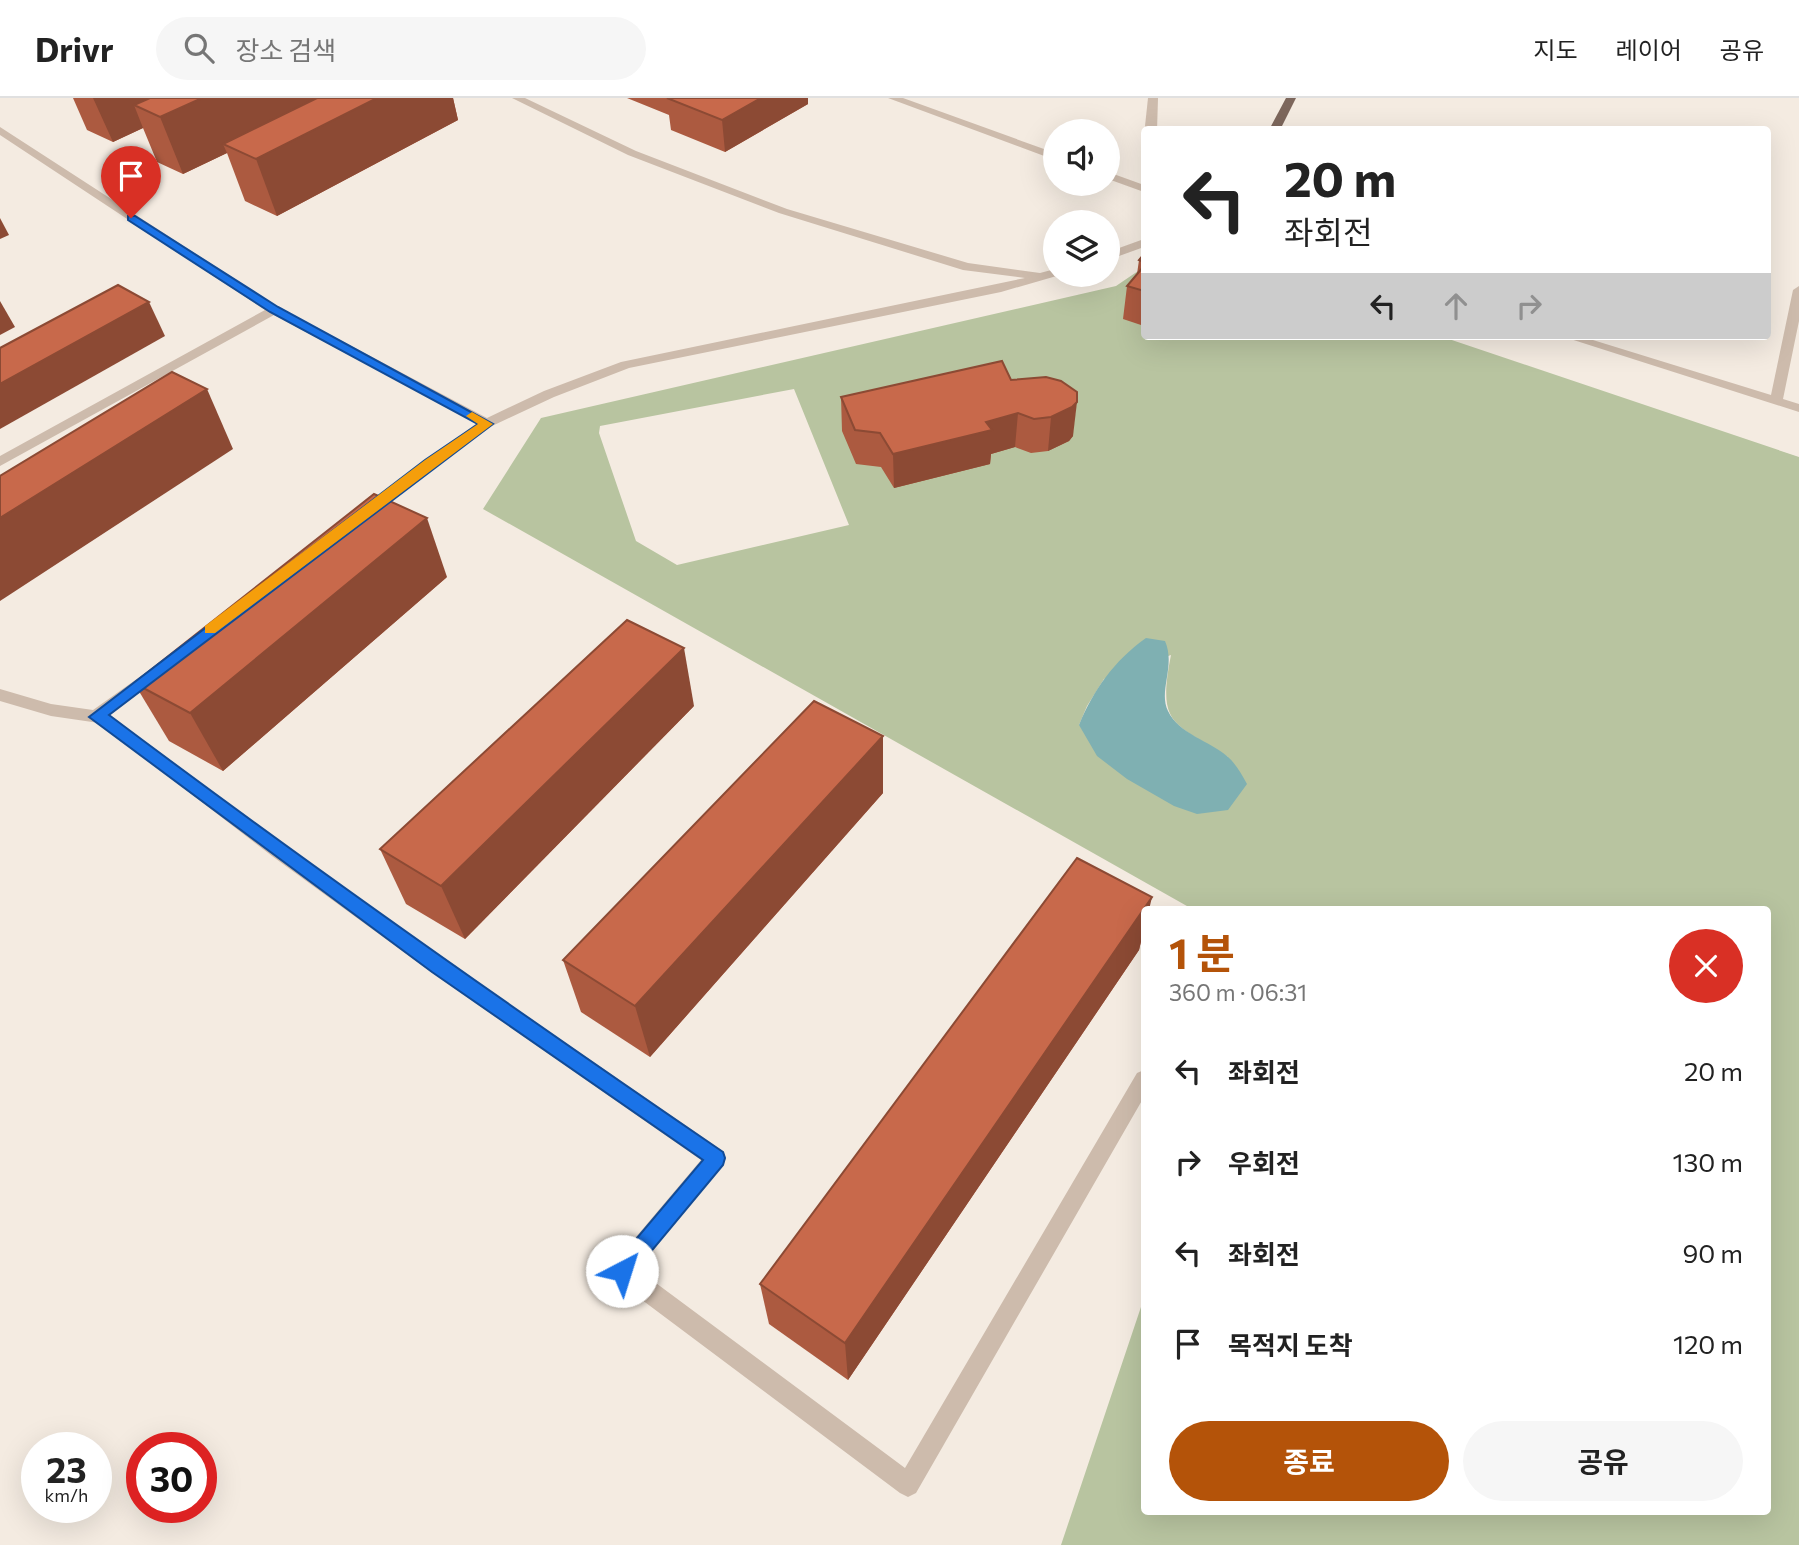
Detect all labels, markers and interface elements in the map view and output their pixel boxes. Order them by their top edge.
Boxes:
search box [156,17,646,80]
text: Drivr [35,28,114,69]
icon: search [180,29,218,67]
text: 장소 검색 [236,34,336,65]
text: 지도 [1533,35,1578,64]
text: 레이어 [1616,35,1682,64]
text: 공유 [1720,35,1764,64]
map controls [1043,119,1120,287]
button: sound [1043,119,1120,196]
pin [101,146,161,218]
text: 20 m [1284,147,1396,207]
icon: left [1169,154,1260,245]
icon: arrive [112,157,150,195]
button: layers [1043,210,1120,287]
text: 좌회전 [1284,211,1372,251]
icon: left [1364,287,1402,325]
icon: ahead [1437,287,1475,325]
icon: right [1510,287,1548,325]
text: 1 분 [1169,926,1235,978]
button: close [1669,929,1743,1003]
text: 360 m · 06:31 [1169,978,1307,1006]
icon: left [1169,1052,1207,1090]
text: 20 m [1684,1055,1743,1086]
text: 좌회전 [1228,1056,1300,1087]
icon: right [1169,1143,1207,1181]
text: 130 m [1672,1146,1743,1177]
text: 우회전 [1228,1147,1300,1178]
position arrow [585,1234,659,1308]
icon: left [1169,1234,1207,1272]
text: 90 m [1683,1237,1743,1268]
text: 좌회전 [1228,1238,1300,1269]
icon: arrive [1169,1325,1207,1363]
text: 120 m [1673,1328,1743,1359]
text: 목적지 도착 [1228,1329,1353,1360]
button: 종료 [1169,1421,1449,1501]
button: 공유 [1463,1421,1743,1501]
speed limit sign: 30 [126,1432,217,1523]
text: 23 [46,1447,87,1490]
text: km/h [45,1484,88,1506]

